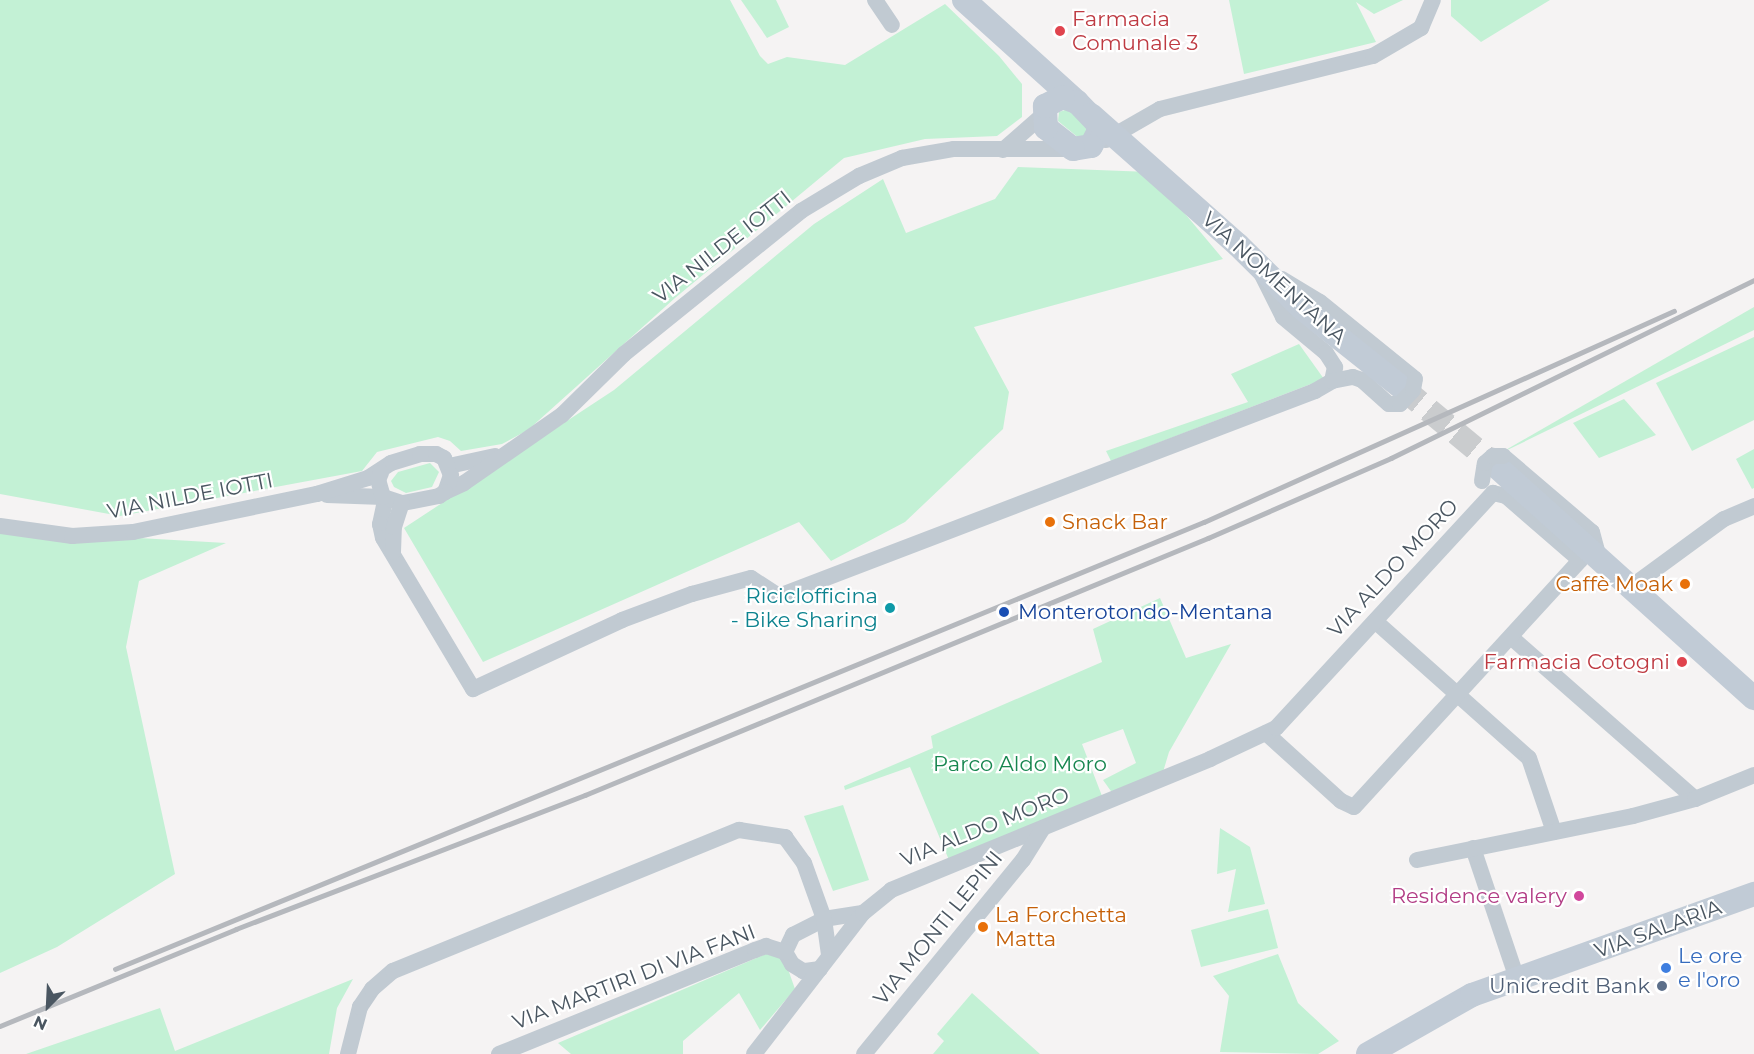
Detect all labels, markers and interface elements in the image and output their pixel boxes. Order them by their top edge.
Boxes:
place label: Farmacia Comunale 3 [1072,6,1198,56]
marker: Farmacia Comunale 3 [1053,24,1067,38]
street label: VIA NILDE IOTTI [648,185,796,309]
street label: VIA NOMENTANA [1197,207,1351,349]
street label: VIA NILDE IOTTI [105,468,275,524]
street label: VIA ALDO MORO [1323,494,1463,642]
place label: Snack Bar [1062,509,1168,535]
marker: Snack Bar [1043,515,1057,529]
place label: Caffè Moak [1556,571,1673,597]
marker: Caffè Moak [1678,577,1692,591]
place label: Riciclofficina - Bike Sharing [731,583,878,633]
place label: Monterotondo-Mentana [1018,599,1273,625]
marker: Riciclofficina - Bike Sharing [883,601,897,615]
marker: Monterotondo-Mentana [995,603,1013,621]
place label: Farmacia Cotogni [1484,649,1670,675]
marker: Farmacia Cotogni [1675,655,1689,669]
park label: Parco Aldo Moro [933,751,1107,777]
street label: VIA ALDO MORO [897,782,1073,872]
street label: VIA MONTI LEPINI [868,846,1008,1010]
place label: Residence valery [1391,883,1567,909]
marker: Residence valery [1572,889,1586,903]
street label: VIA SALARIA [1591,894,1725,964]
place label: La Forchetta Matta [995,902,1127,952]
street label: VIA MARTIRI DI VIA FANI [509,919,759,1035]
marker: La Forchetta Matta [976,920,990,934]
place label: Le ore e l'oro [1678,943,1742,993]
marker: Le ore e l'oro [1659,961,1673,975]
place label: UniCredit Bank [1489,973,1650,999]
north arrow [18,976,78,1036]
marker: UniCredit Bank [1655,979,1669,993]
text: N [31,1012,50,1034]

